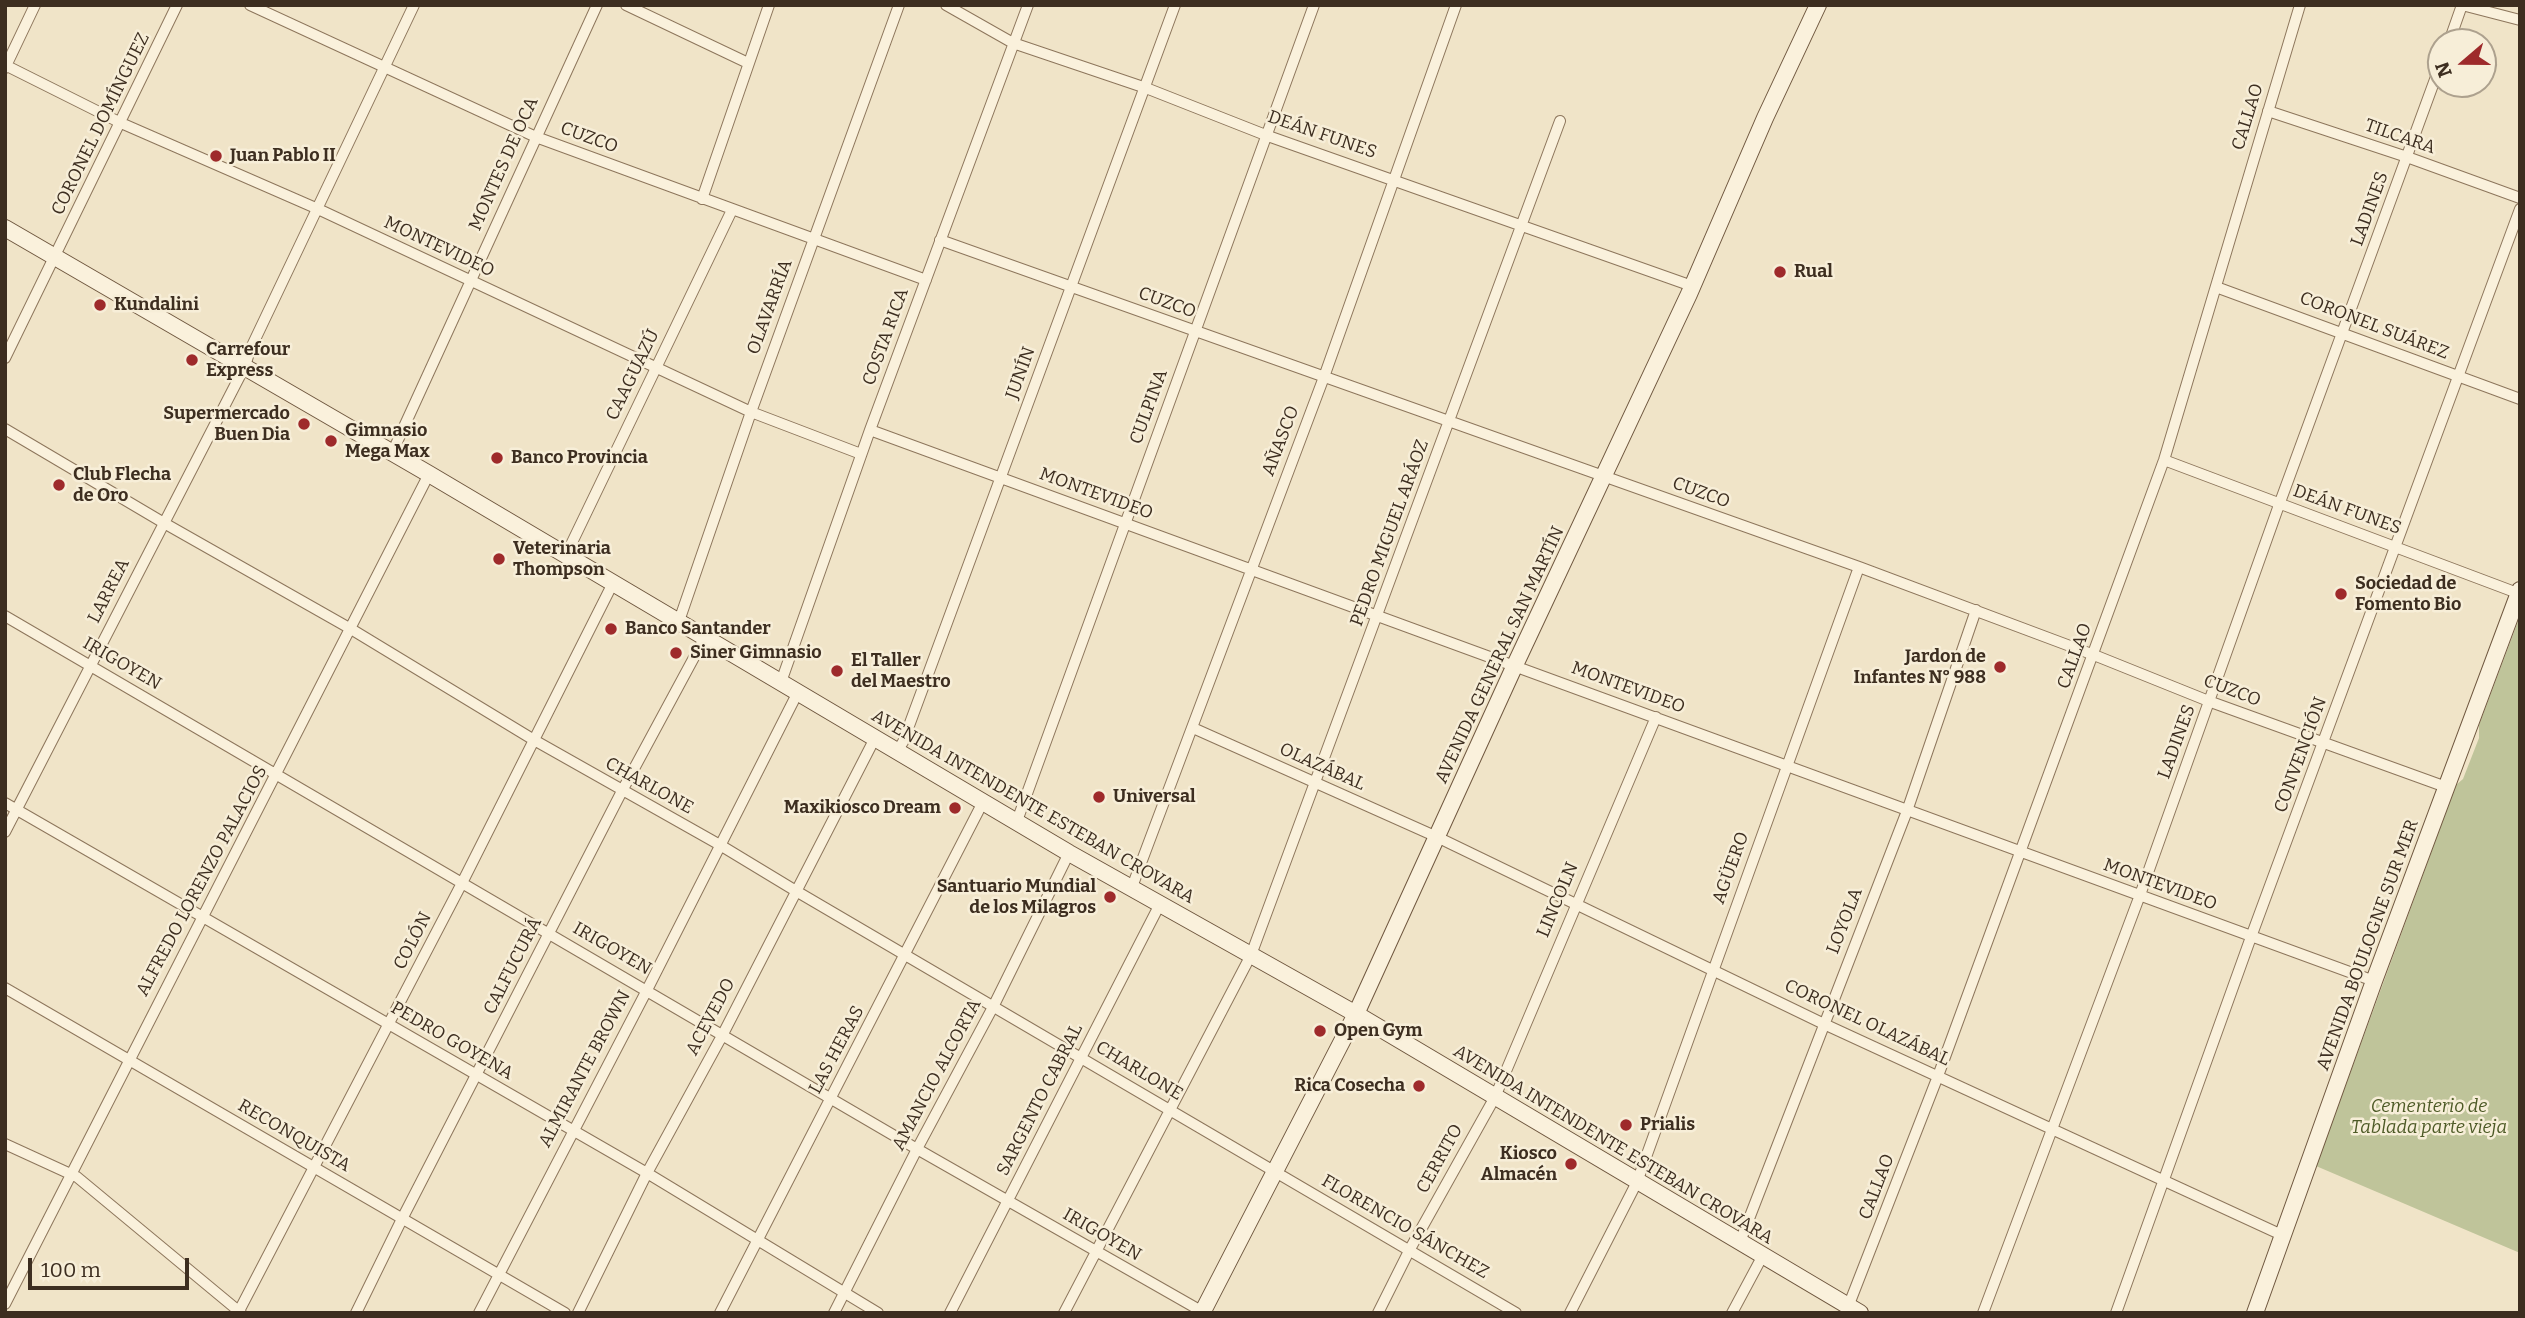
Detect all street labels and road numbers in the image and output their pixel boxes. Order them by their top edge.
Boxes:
street label: CORONEL DOMÍNGUEZ [47,29,155,219]
street label: CALLAO [2228,81,2268,153]
street label: MONTES DE OCA [465,94,543,234]
street label: DEÁN FUNES [1265,106,1379,164]
street label: TILCARA [2362,115,2438,159]
street label: CUZCO [557,118,621,158]
street label: LADINES [2347,169,2393,249]
street label: MONTEVIDEO [380,212,498,282]
street label: OLAVARRÍA [743,257,797,357]
street label: CUZCO [1135,283,1199,323]
street label: COSTA RICA [858,285,914,389]
street label: CORONEL SUÁREZ [2296,288,2452,364]
street label: CAAGUAZÚ [602,326,664,424]
street label: JUNÍN [1002,344,1040,402]
street label: CULPINA [1126,367,1172,447]
street label: AÑASCO [1258,403,1304,479]
street label: PEDRO MIGUEL ARÁOZ [1346,437,1434,629]
street label: MONTEVIDEO [1036,463,1156,525]
street label: CUZCO [1669,473,1733,513]
street label: DEÁN FUNES [2290,480,2404,540]
street label: AVENIDA GENERAL SAN MARTÍN [1431,523,1569,787]
street label: LARREA [84,555,134,627]
street label: CALLAO [2053,620,2097,692]
street label: IRIGOYEN [79,633,165,695]
street label: MONTEVIDEO [1568,657,1688,719]
street label: CUZCO [2200,670,2264,712]
street label: CONVENCIÓN [2270,694,2332,816]
street label: LADINES [2154,702,2200,782]
street label: AVENIDA INTENDENTE ESTEBAN CROVARA [868,705,1198,909]
street label: OLAZÁBAL [1276,739,1368,795]
street label: CHARLONE [601,753,697,819]
street label: ALFREDO LORENZO PALACIOS [132,762,272,1000]
street label: AVENIDA BOULOGNE SUR MER [2312,817,2424,1073]
street label: AGÜERO [1708,829,1754,907]
street label: MONTEVIDEO [2100,854,2220,916]
street label: LINCOLN [1533,859,1583,941]
street label: LOYOLA [1823,885,1867,957]
street label: COLÓN [389,909,437,973]
street label: CALFUCURÁ [479,914,547,1018]
street label: IRIGOYEN [569,918,655,980]
street label: ACEVEDO [682,975,740,1059]
street label: CORONEL OLAZÁBAL [1781,975,1953,1071]
street label: ALMIRANTE BROWN [534,987,636,1151]
street label: AMANCIO ALCORTA [888,996,986,1154]
street label: PEDRO GOYENA [387,997,517,1085]
street label: LAS HERAS [805,1002,869,1098]
street label: SARGENTO CABRAL [992,1021,1088,1179]
street label: CHARLONE [1092,1037,1186,1105]
street label: AVENIDA INTENDENTE ESTEBAN CROVARA [1449,1041,1777,1249]
street label: RECONQUISTA [234,1095,354,1177]
street label: CERRITO [1412,1121,1468,1197]
street label: CALLAO [1855,1151,1899,1223]
street label: FLORENCIO SÁNCHEZ [1318,1170,1492,1284]
street label: IRIGOYEN [1059,1204,1145,1266]

